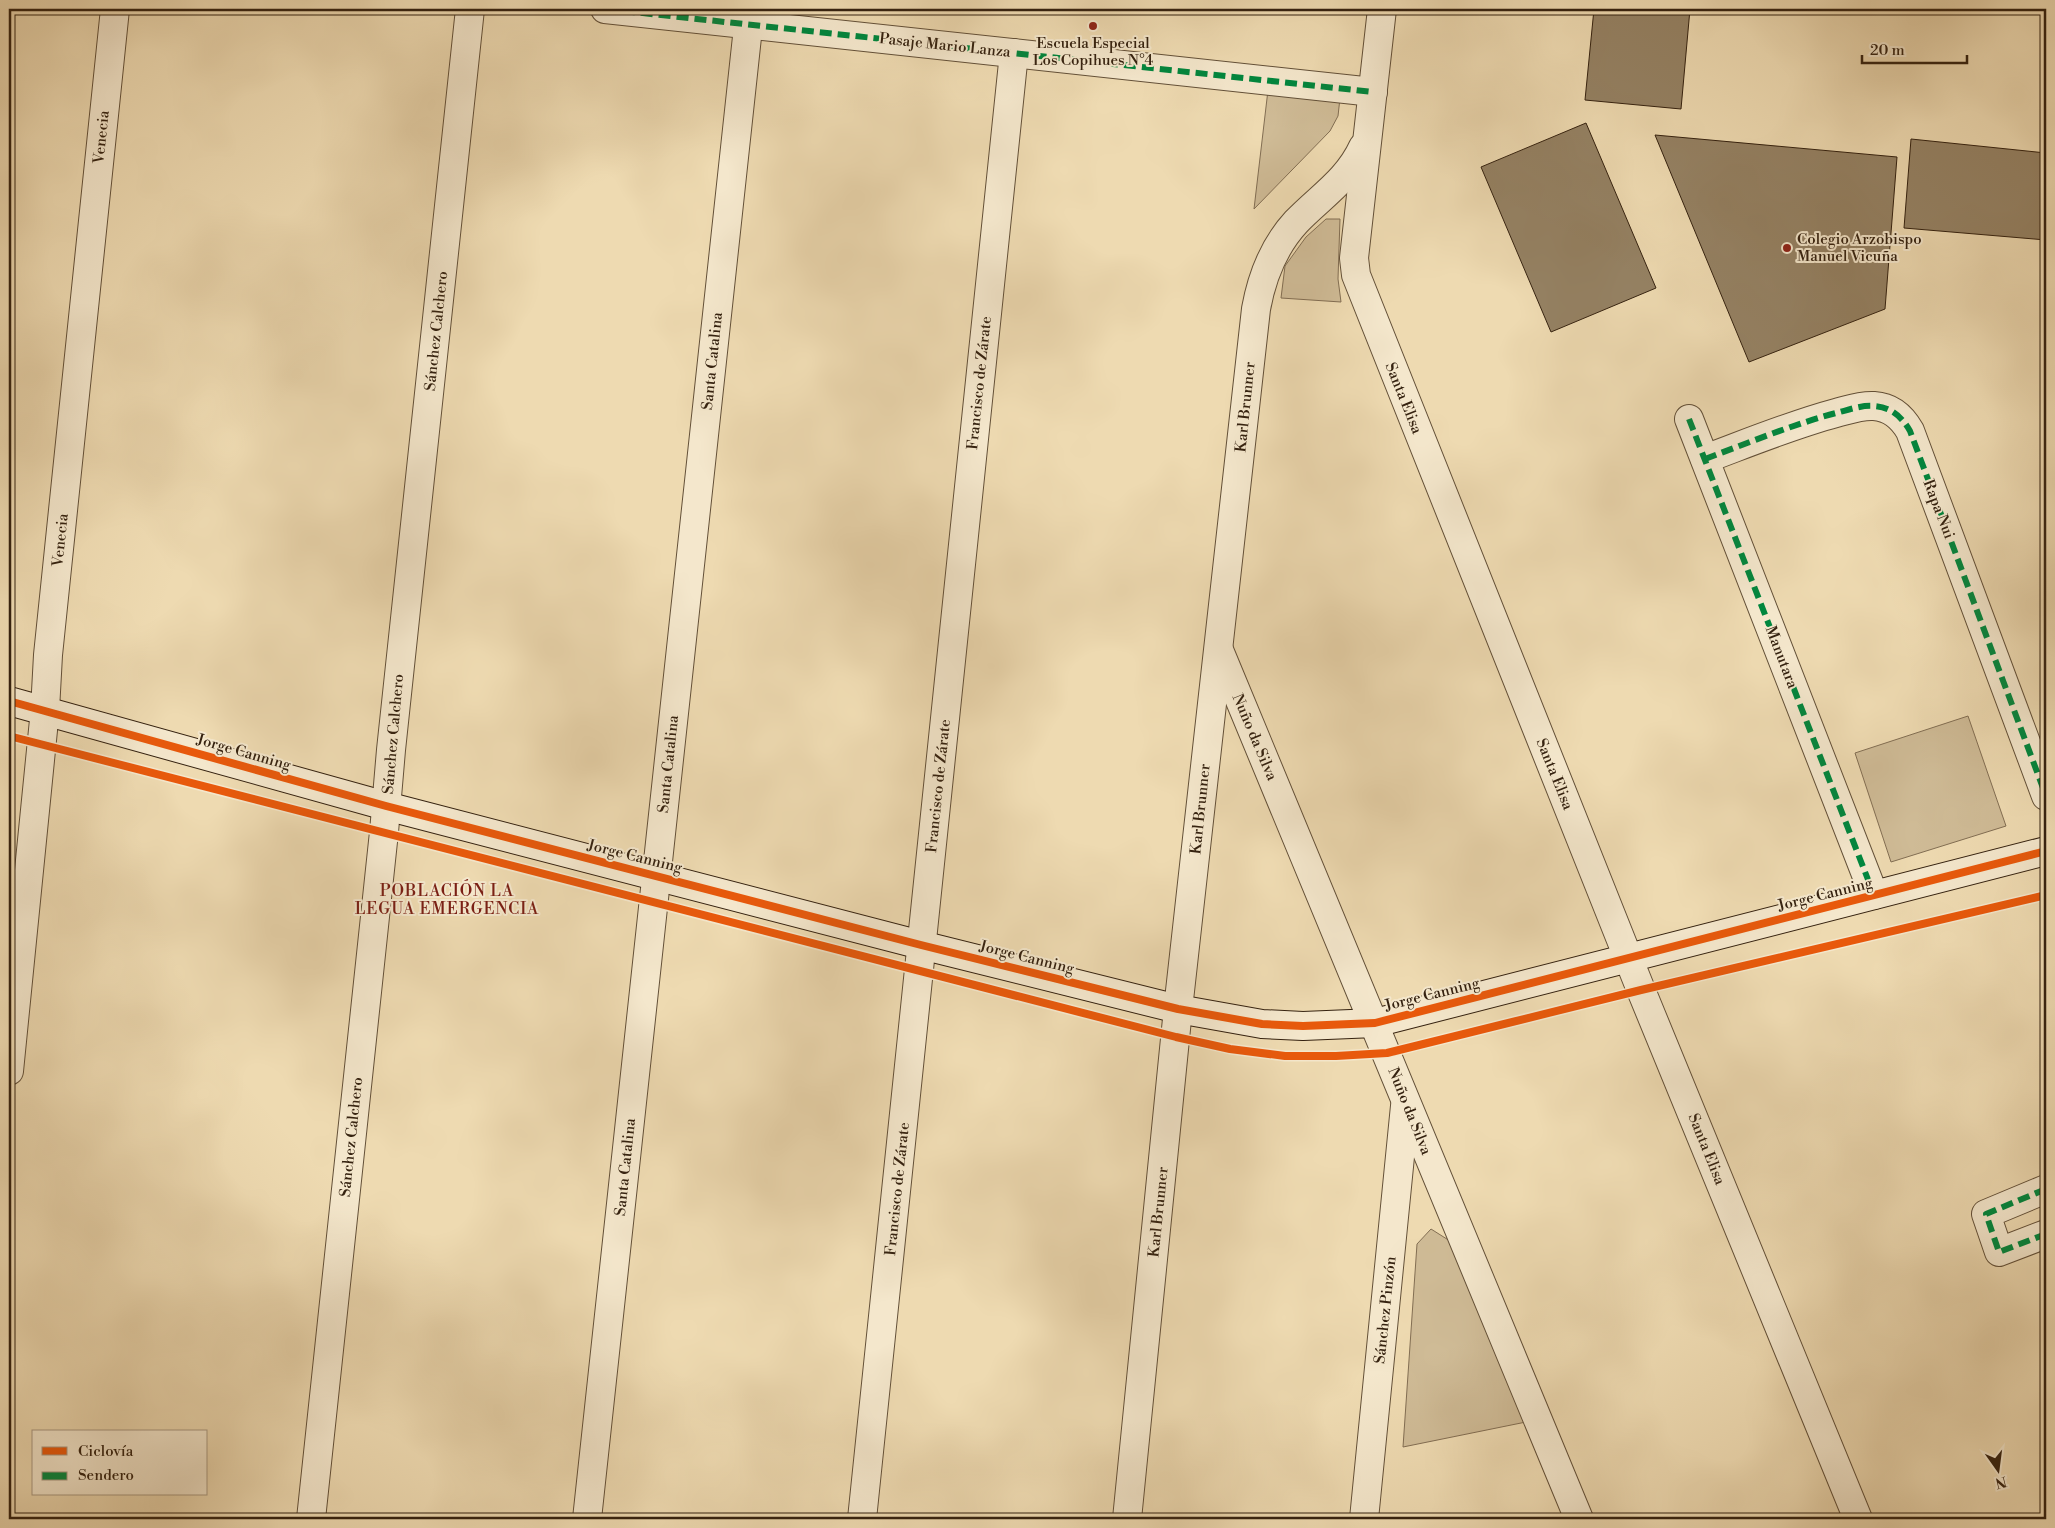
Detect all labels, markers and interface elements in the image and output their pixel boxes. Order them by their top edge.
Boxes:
marker: Escuela Especial Los Copihues N°4 [1087,20,1099,32]
street label: Pasaje Mario Lanza [878,29,1012,62]
scale bar [1862,32,1968,64]
place label: Escuela Especial Los Copihues N°4 [1033,34,1153,70]
text: 20 m [1870,41,1905,60]
street label: Venecia [89,109,114,166]
place label: Colegio Arzobispo Manuel Vicuña [1797,230,1922,266]
marker: Colegio Arzobispo Manuel Vicuña [1781,242,1793,254]
street label: Sánchez Calchero [421,270,452,392]
street label: Santa Catalina [698,311,727,411]
street label: Francisco de Zárate [963,315,996,451]
street label: Karl Brunner [1231,360,1260,453]
street label: Santa Elisa [1381,360,1427,437]
street label: Rapa Nui [1919,477,1959,542]
street label: Venecia [48,512,73,569]
street label: Manutara [1761,623,1802,692]
street label: Sánchez Calchero [379,673,408,795]
street label: Nuño da Silva [1228,691,1281,784]
street label: Santa Catalina [654,714,683,814]
street label: Francisco de Zárate [922,718,955,854]
street label: Jorge Canning [194,730,293,775]
street label: Santa Elisa [1532,736,1578,813]
street label: Karl Brunner [1186,762,1215,855]
street label: Jorge Canning [585,835,684,877]
street label: Jorge Canning [1775,873,1875,916]
district label: POBLACIÓN LA LEGUA EMERGENCIA [355,879,539,919]
street label: Jorge Canning [977,936,1076,978]
street label: Jorge Canning [1382,973,1482,1016]
street label: Nuño da Silva [1383,1065,1436,1158]
street label: Sánchez Calchero [336,1076,367,1198]
street label: Santa Elisa [1684,1111,1730,1188]
street label: Santa Catalina [611,1117,640,1217]
street label: Francisco de Zárate [881,1121,914,1257]
street label: Karl Brunner [1144,1165,1173,1258]
street label: Sánchez Pinzón [1370,1255,1401,1365]
legend [32,1430,208,1496]
text: Ciclovía [78,1442,134,1461]
north arrow [1972,1446,2022,1496]
text: Sendero [78,1466,134,1485]
text: N [1993,1472,2008,1492]

